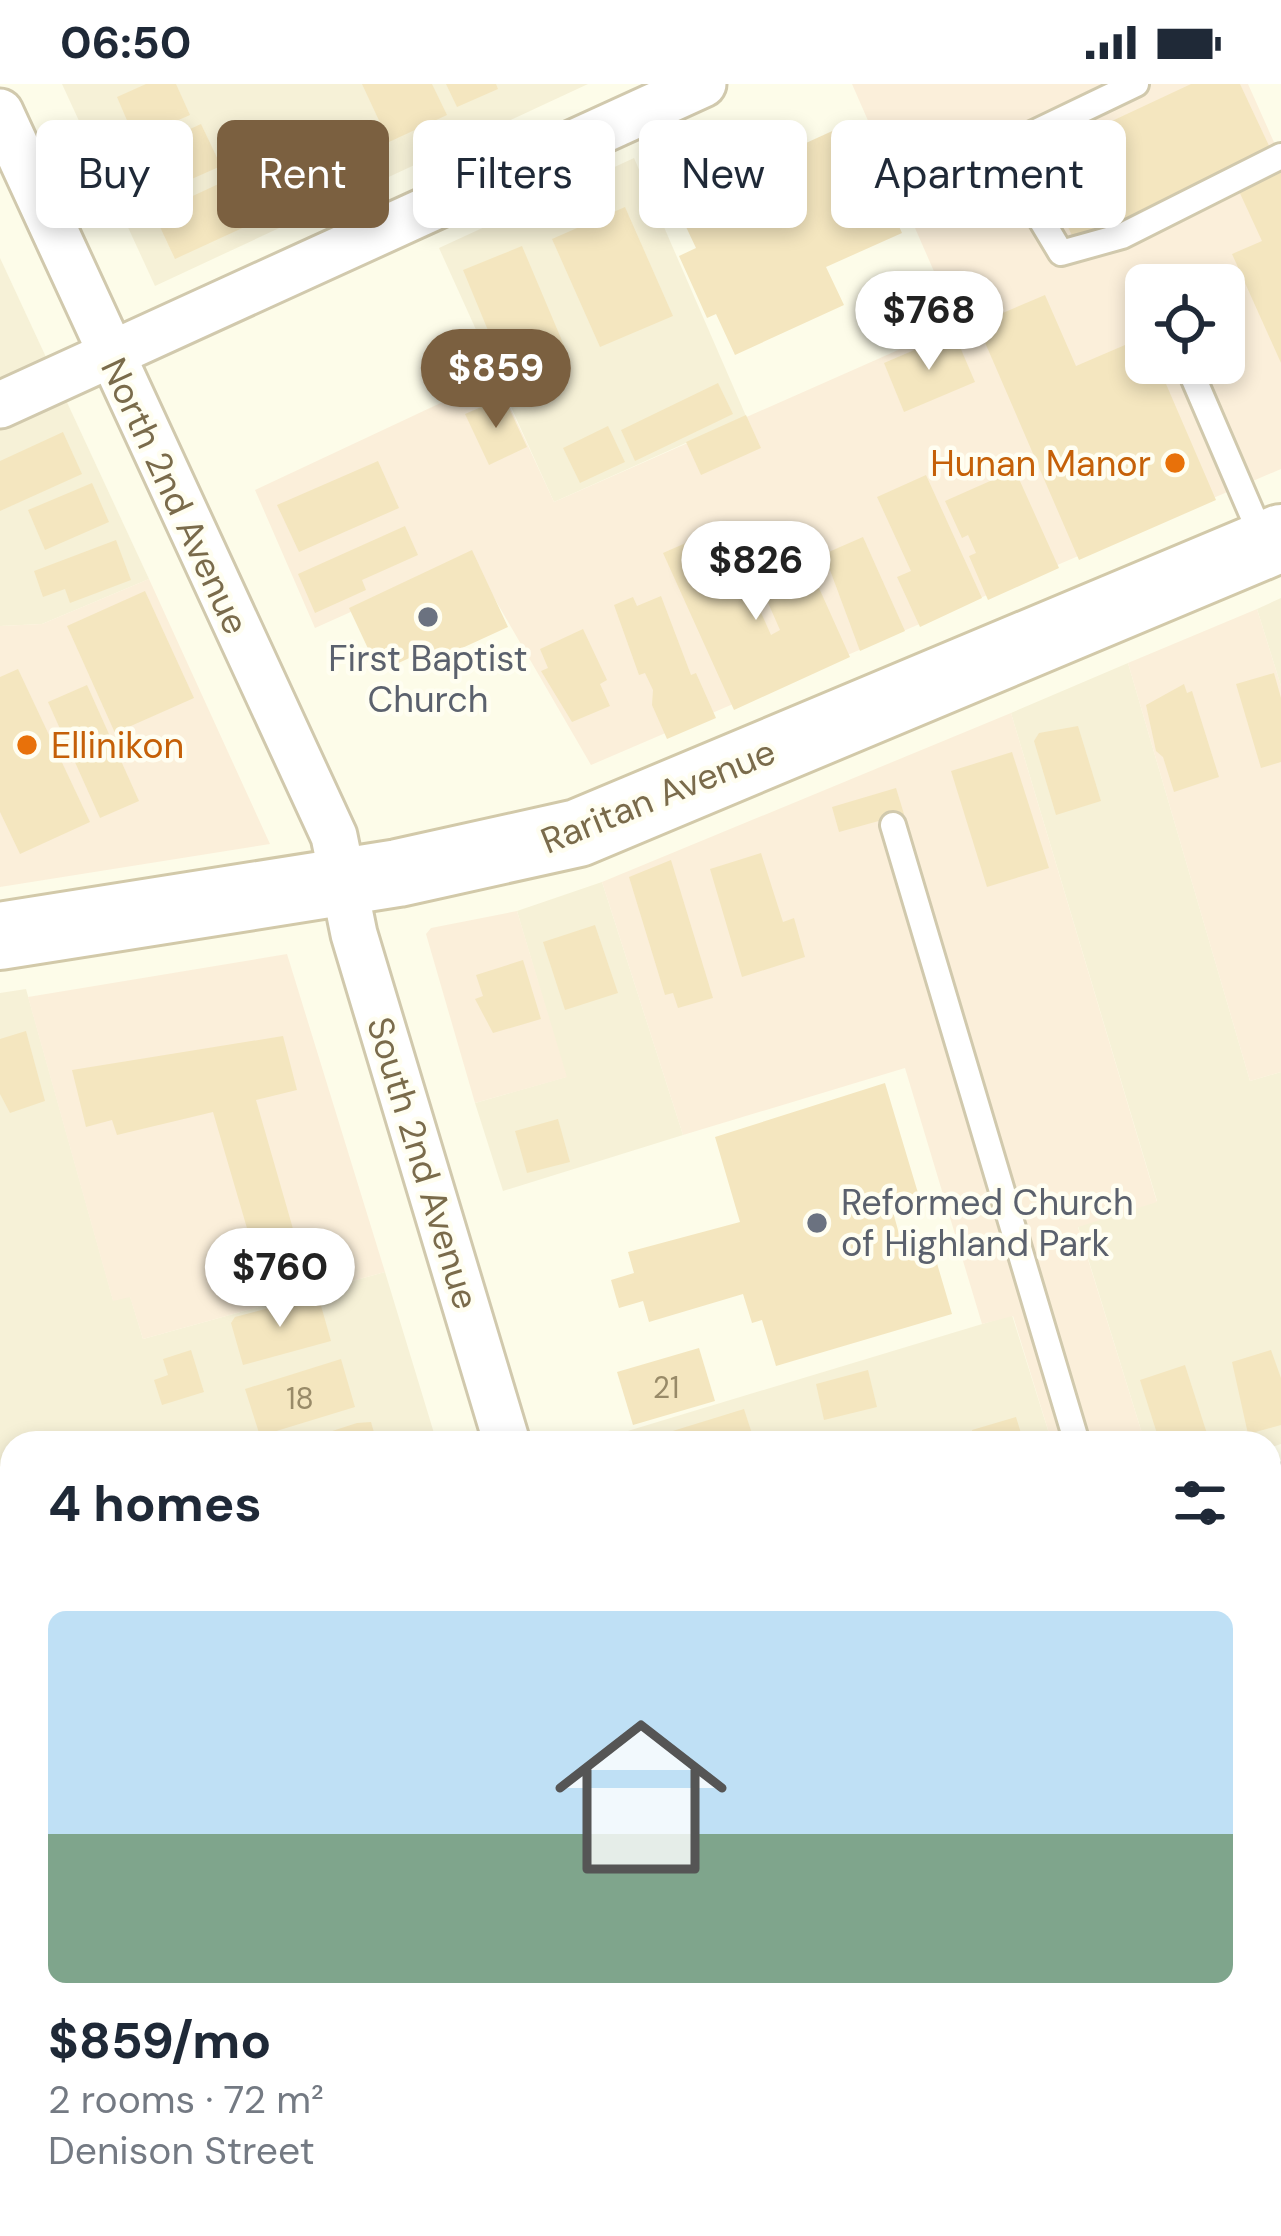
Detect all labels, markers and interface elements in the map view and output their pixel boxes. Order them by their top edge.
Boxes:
text: 06:50 [60,13,191,72]
chip: Buy [36,120,193,228]
chip: Rent [217,120,389,228]
chip: Filters [413,120,615,228]
chip: New [639,120,807,228]
chip: Apartment [831,120,1126,228]
map controls [1125,264,1245,384]
button: locate [1125,264,1245,384]
pin: $768 [858,271,1000,373]
text: $768 [882,284,976,335]
pin: $859 [425,329,567,431]
text: $859 [448,342,544,393]
street label: North 2nd Avenue [90,350,260,642]
place label: Hunan Manor [930,440,1151,487]
marker: Hunan Manor [1162,450,1188,476]
pin: $826 [685,521,827,623]
text: $826 [708,534,804,585]
marker: First Baptist Church [415,604,441,630]
place label: First Baptist Church [328,635,528,723]
place label: Ellinikon [51,722,184,769]
street label: Raritan Avenue [534,728,782,864]
marker: Ellinikon [14,732,40,758]
street label: South 2nd Avenue [356,1011,490,1315]
place label: Reformed Church of Highland Park [841,1179,1134,1267]
marker: Reformed Church of Highland Park [804,1210,830,1236]
pin: $760 [209,1228,351,1330]
text: $760 [232,1241,328,1292]
house number: 21 [653,1368,679,1407]
house number: 18 [286,1379,314,1418]
text: 4 homes [48,1470,262,1537]
icon: filters [1167,1470,1233,1536]
icon: home [533,1689,749,1905]
text: $859/mo [48,2007,271,2074]
text: 2 rooms · 72 m² [48,2074,324,2125]
text: Denison Street [48,2125,315,2176]

